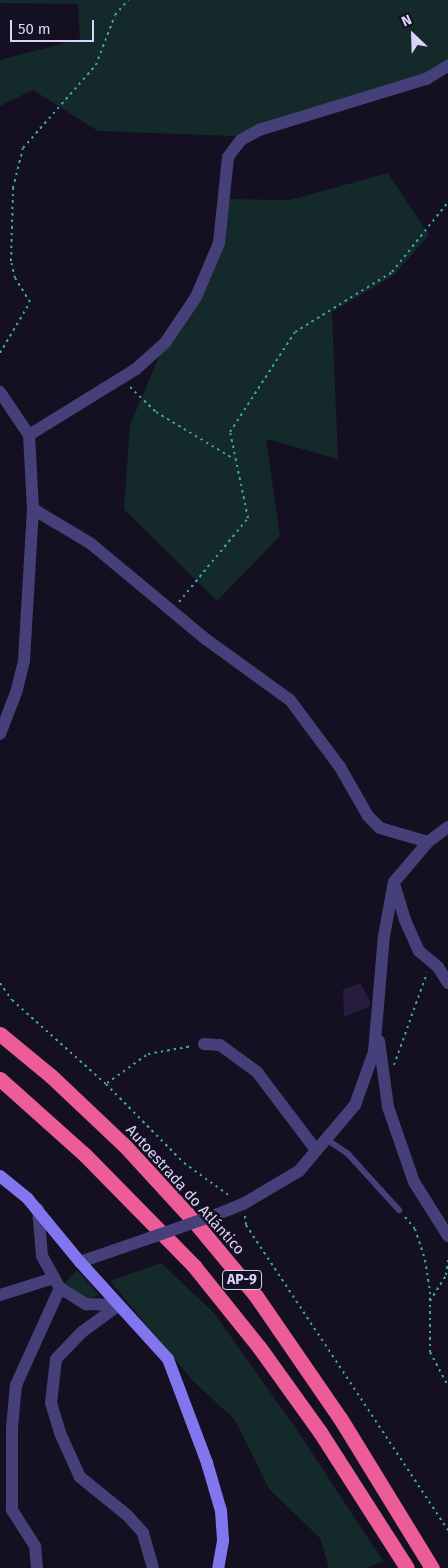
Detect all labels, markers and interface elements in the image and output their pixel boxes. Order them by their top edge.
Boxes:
scale bar [12,10,96,42]
north arrow [388,10,438,60]
text: N [399,11,414,30]
text: 50 m [18,20,51,38]
street label: Autoestrada do Atlántico [122,1121,248,1259]
road number: AP-9 [222,1268,262,1292]

